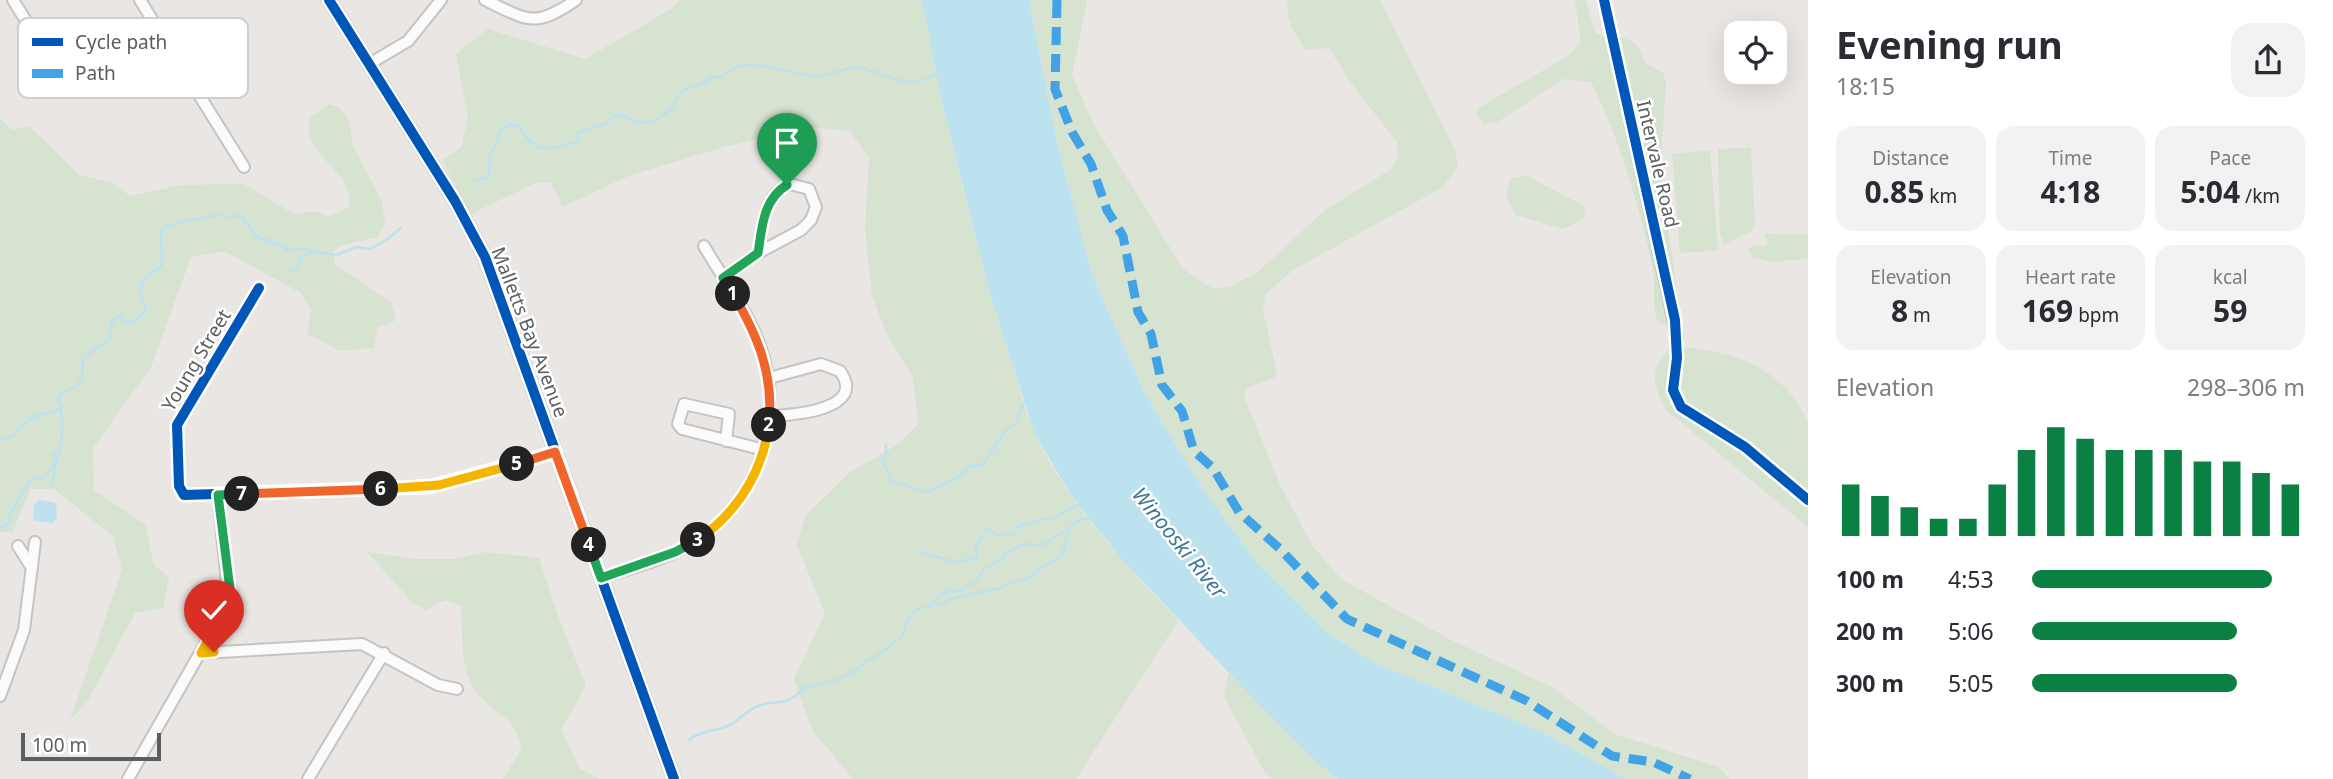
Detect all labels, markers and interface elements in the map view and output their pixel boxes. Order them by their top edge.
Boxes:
legend [18,18,248,98]
text: Evening run [1836,18,2063,70]
map controls [1724,21,1787,84]
button: locate [1724,21,1787,84]
button: share [2231,23,2305,97]
text: Cycle path [75,29,167,55]
text: Path [75,60,116,86]
text: 18:15 [1836,70,1895,102]
street label: Intervale Road [1631,98,1685,230]
pin [757,113,817,185]
icon: arrive [768,124,806,162]
text: Distance [1872,145,1949,171]
text: Time [2049,145,2092,171]
text: Pace [2209,145,2251,171]
text: 0.85 [1864,171,1924,212]
text: 4:18 [2041,171,2100,212]
text: 5:04 [2180,171,2240,212]
text: km [1924,183,1957,209]
text: /km [2240,183,2280,209]
street label: Malletts Bay Avenue [486,243,574,421]
text: Elevation [1870,264,1951,290]
text: Heart rate [2025,264,2116,290]
text: kcal [2213,264,2248,290]
pin: 1 [716,276,750,312]
text: 1 [727,280,738,306]
text: 8 [1891,290,1908,331]
text: 169 [2022,290,2073,331]
text: 59 [2213,290,2247,331]
text: m [1908,302,1931,328]
text: bpm [2073,302,2119,328]
street label: Young Street [155,304,237,416]
text: Elevation [1836,371,1934,403]
text: 298–306 m [2187,371,2305,403]
pin: 2 [752,408,786,442]
text: 2 [763,411,774,437]
pin: 5 [500,447,534,482]
text: 5 [511,450,522,476]
pin: 6 [364,472,398,506]
text: 6 [375,475,386,501]
pin: 7 [224,476,260,512]
text: 7 [236,480,247,506]
water label: Winooski River [1126,481,1234,605]
pin: 3 [680,522,716,558]
text: 3 [692,526,703,552]
pin: 4 [572,528,606,562]
text: 4 [583,531,594,557]
text: 100 m [1836,563,1904,595]
text: 4:53 [1948,563,1994,595]
pin [184,580,244,652]
icon: check [195,591,233,629]
text: 200 m [1836,615,1904,647]
text: 5:06 [1948,615,1994,647]
text: 300 m [1836,667,1904,699]
text: 5:05 [1948,667,1994,699]
scale bar [21,730,161,762]
text: 100 m [32,732,87,758]

